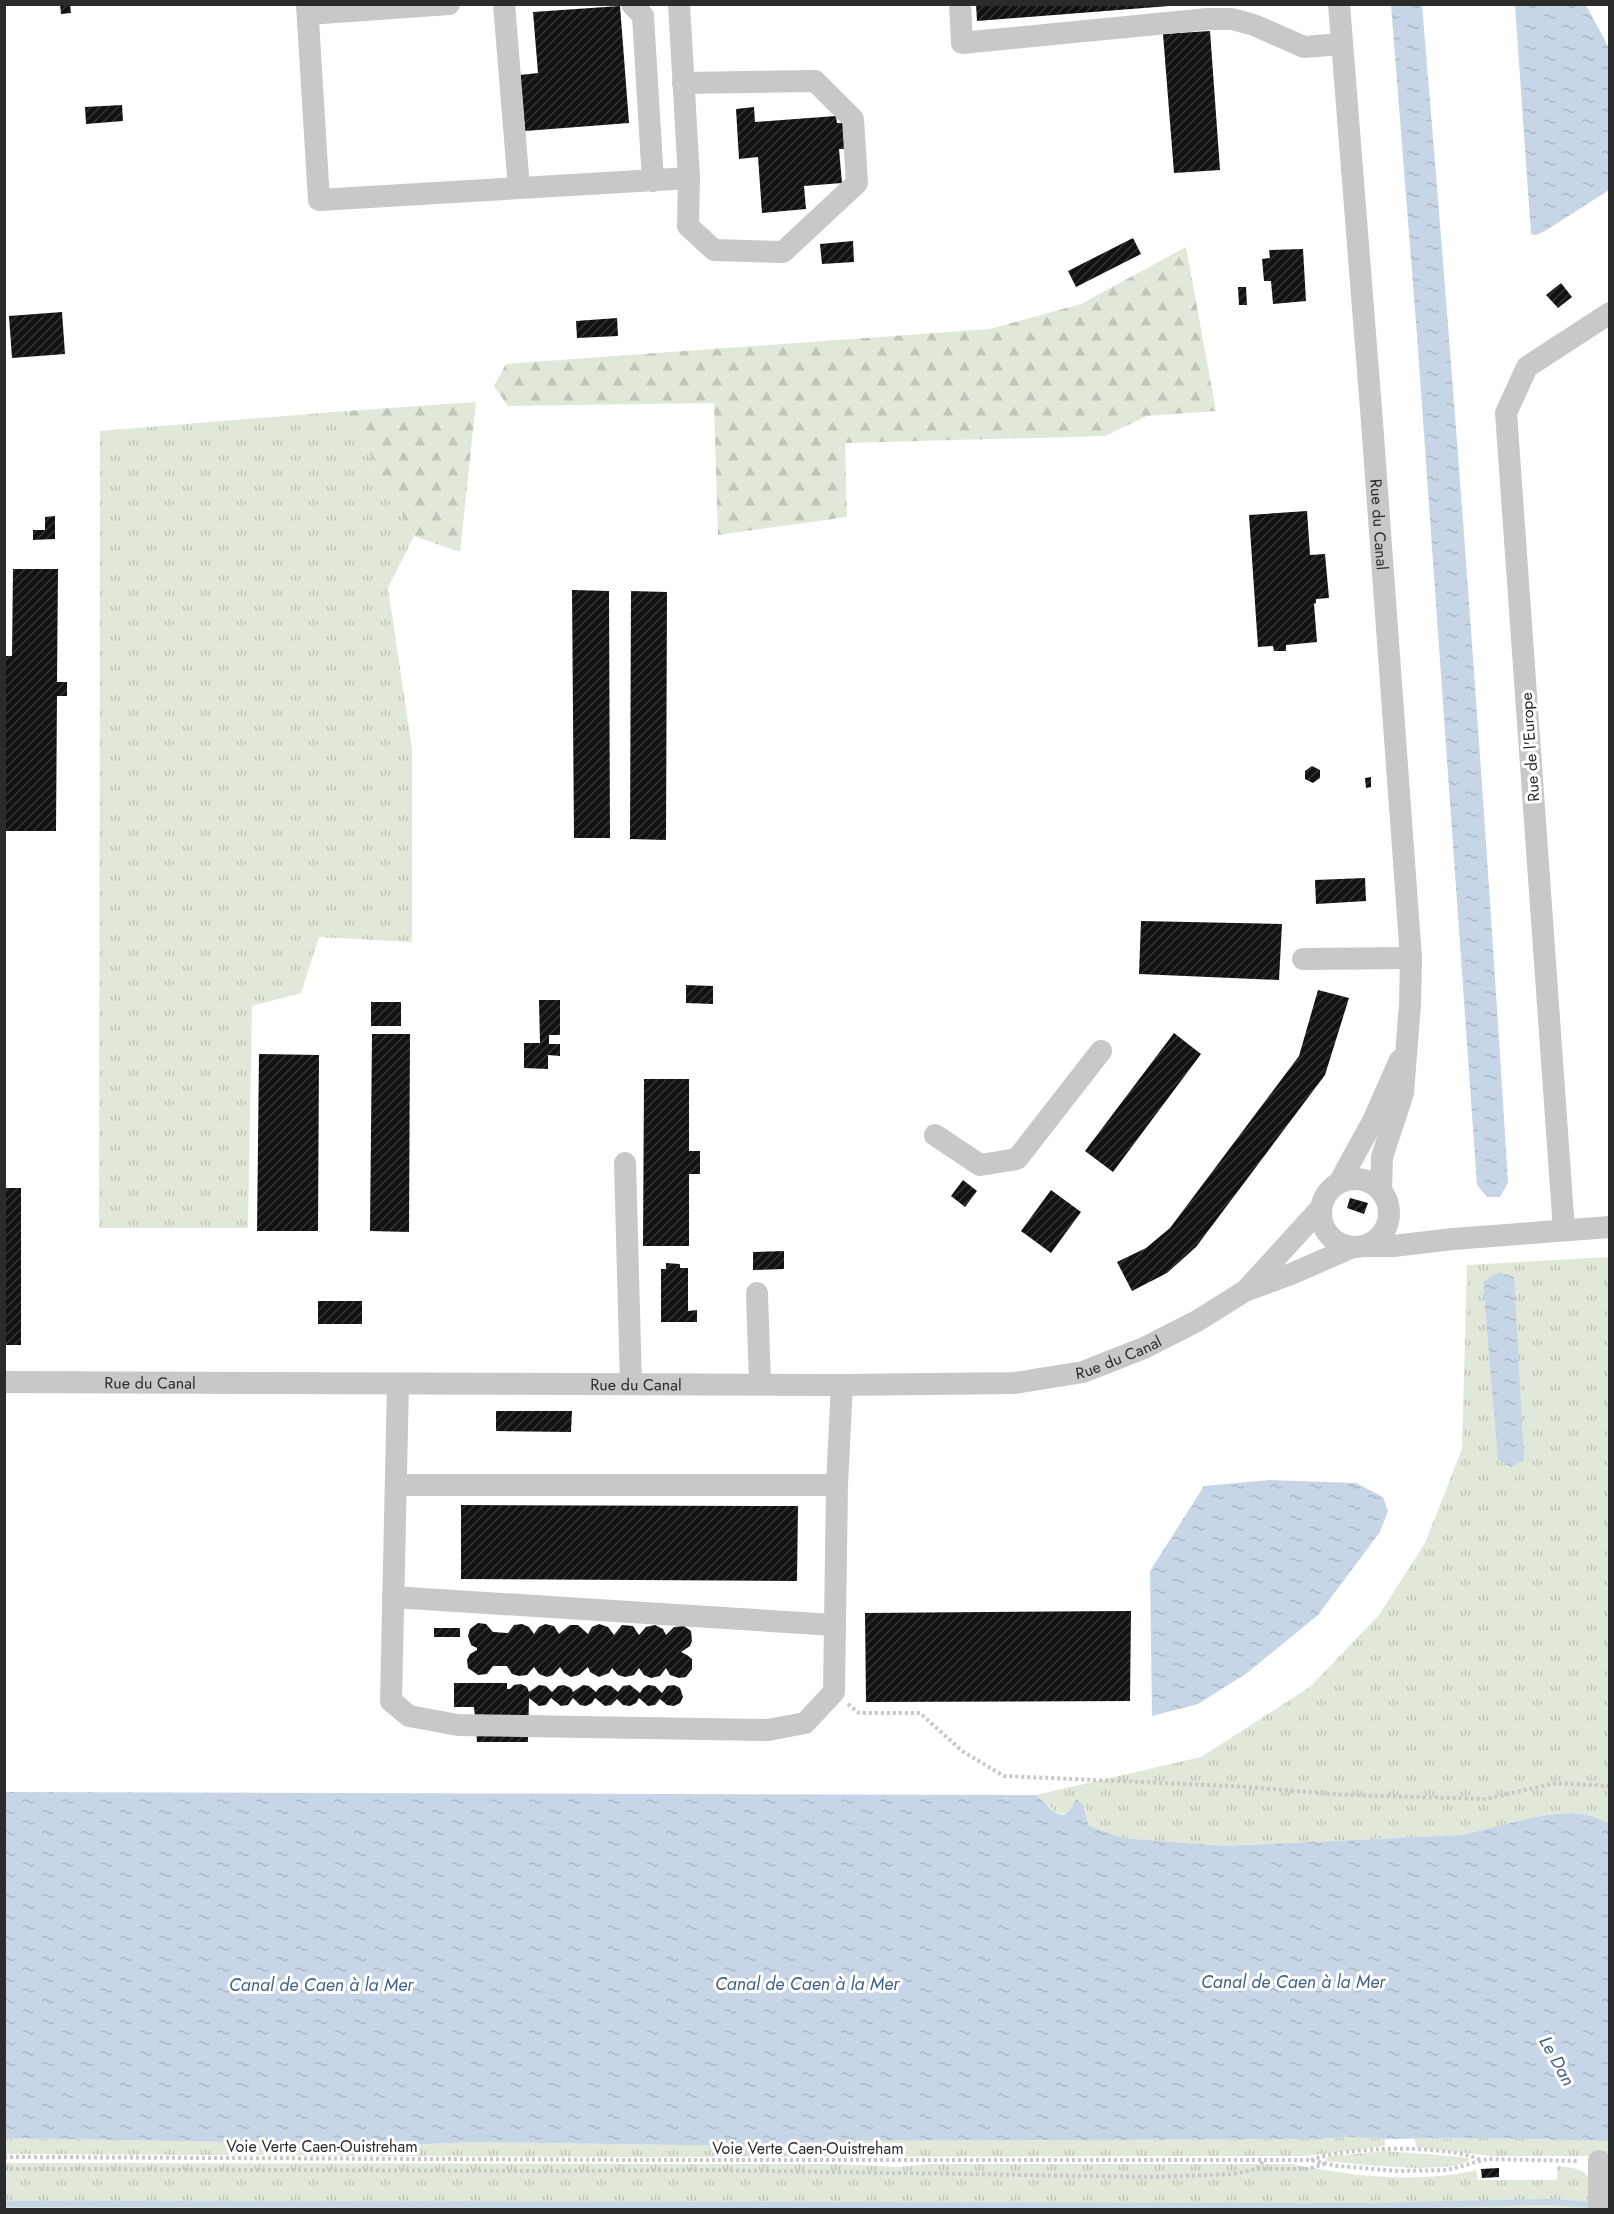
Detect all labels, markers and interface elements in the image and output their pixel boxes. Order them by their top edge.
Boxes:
street label: Rue du Canal [1365,478,1394,571]
street label: Rue de l'Europe [1515,692,1545,802]
street label: Rue du Canal [1074,1330,1165,1385]
street label: Rue du Canal [104,1371,196,1394]
street label: Rue du Canal [590,1373,682,1396]
water label: Canal de Caen à la Mer [1201,1969,1386,1995]
water label: Canal de Caen à la Mer [715,1971,900,1997]
water label: Canal de Caen à la Mer [229,1972,414,1998]
water label: Le Dan [1533,2031,1581,2091]
street label: Voie Verte Caen-Ouistreham [226,2135,418,2158]
street label: Voie Verte Caen-Ouistreham [712,2137,904,2160]

